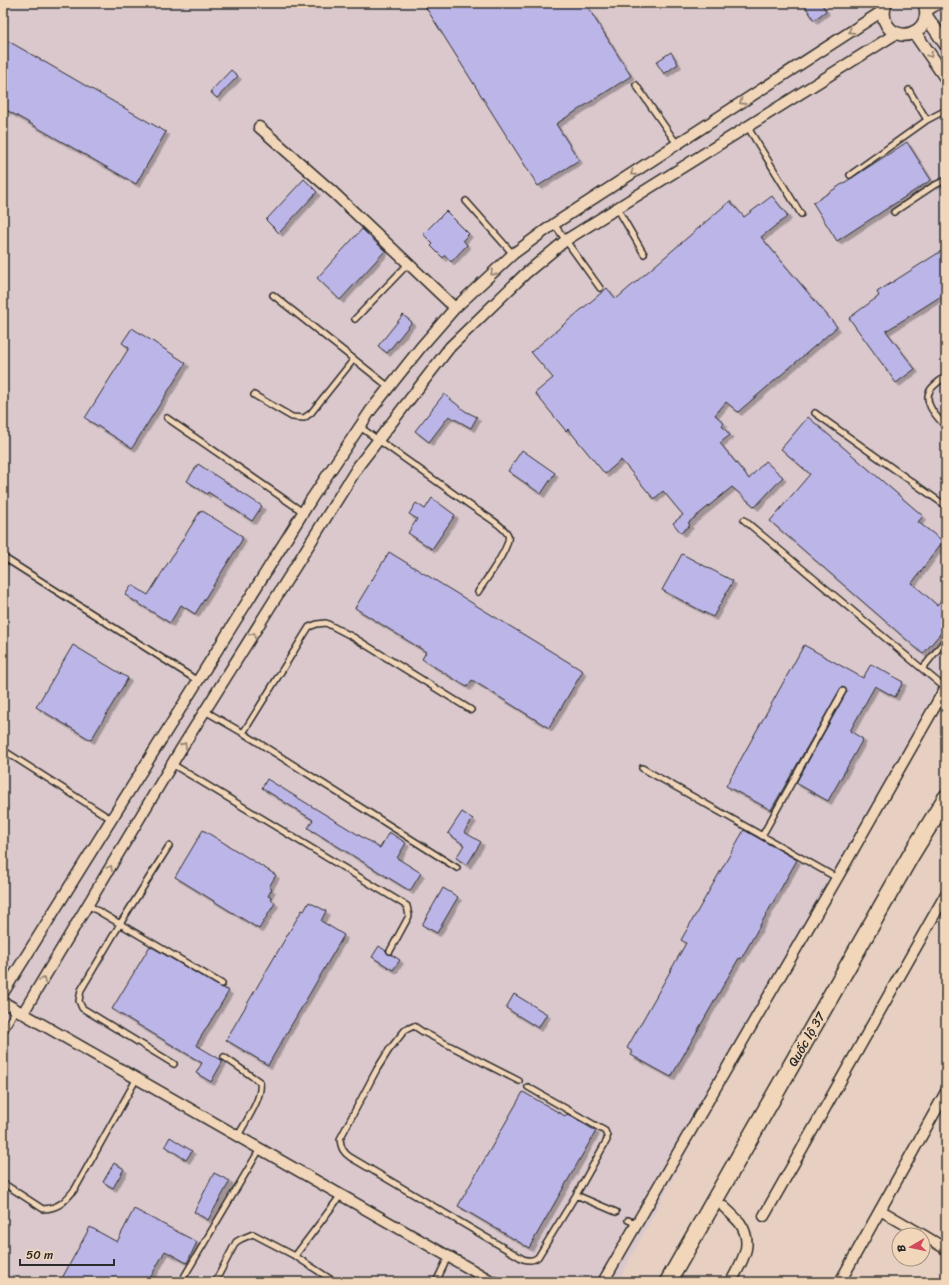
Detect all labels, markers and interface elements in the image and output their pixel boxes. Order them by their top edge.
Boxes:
one-way arrow [848,27,855,34]
one-way arrow [925,51,932,58]
one-way arrow [739,97,746,105]
one-way arrow [630,168,637,175]
one-way arrow [490,268,498,275]
one-way arrow [248,632,255,639]
one-way arrow [179,742,187,749]
one-way arrow [105,865,112,872]
one-way arrow [39,977,46,984]
street label: Quốc lộ 37 [781,1006,832,1071]
north arrow [891,1227,931,1267]
scale bar [20,1241,114,1267]
text: 50 m [26,1244,53,1266]
text: B [892,1244,912,1253]

